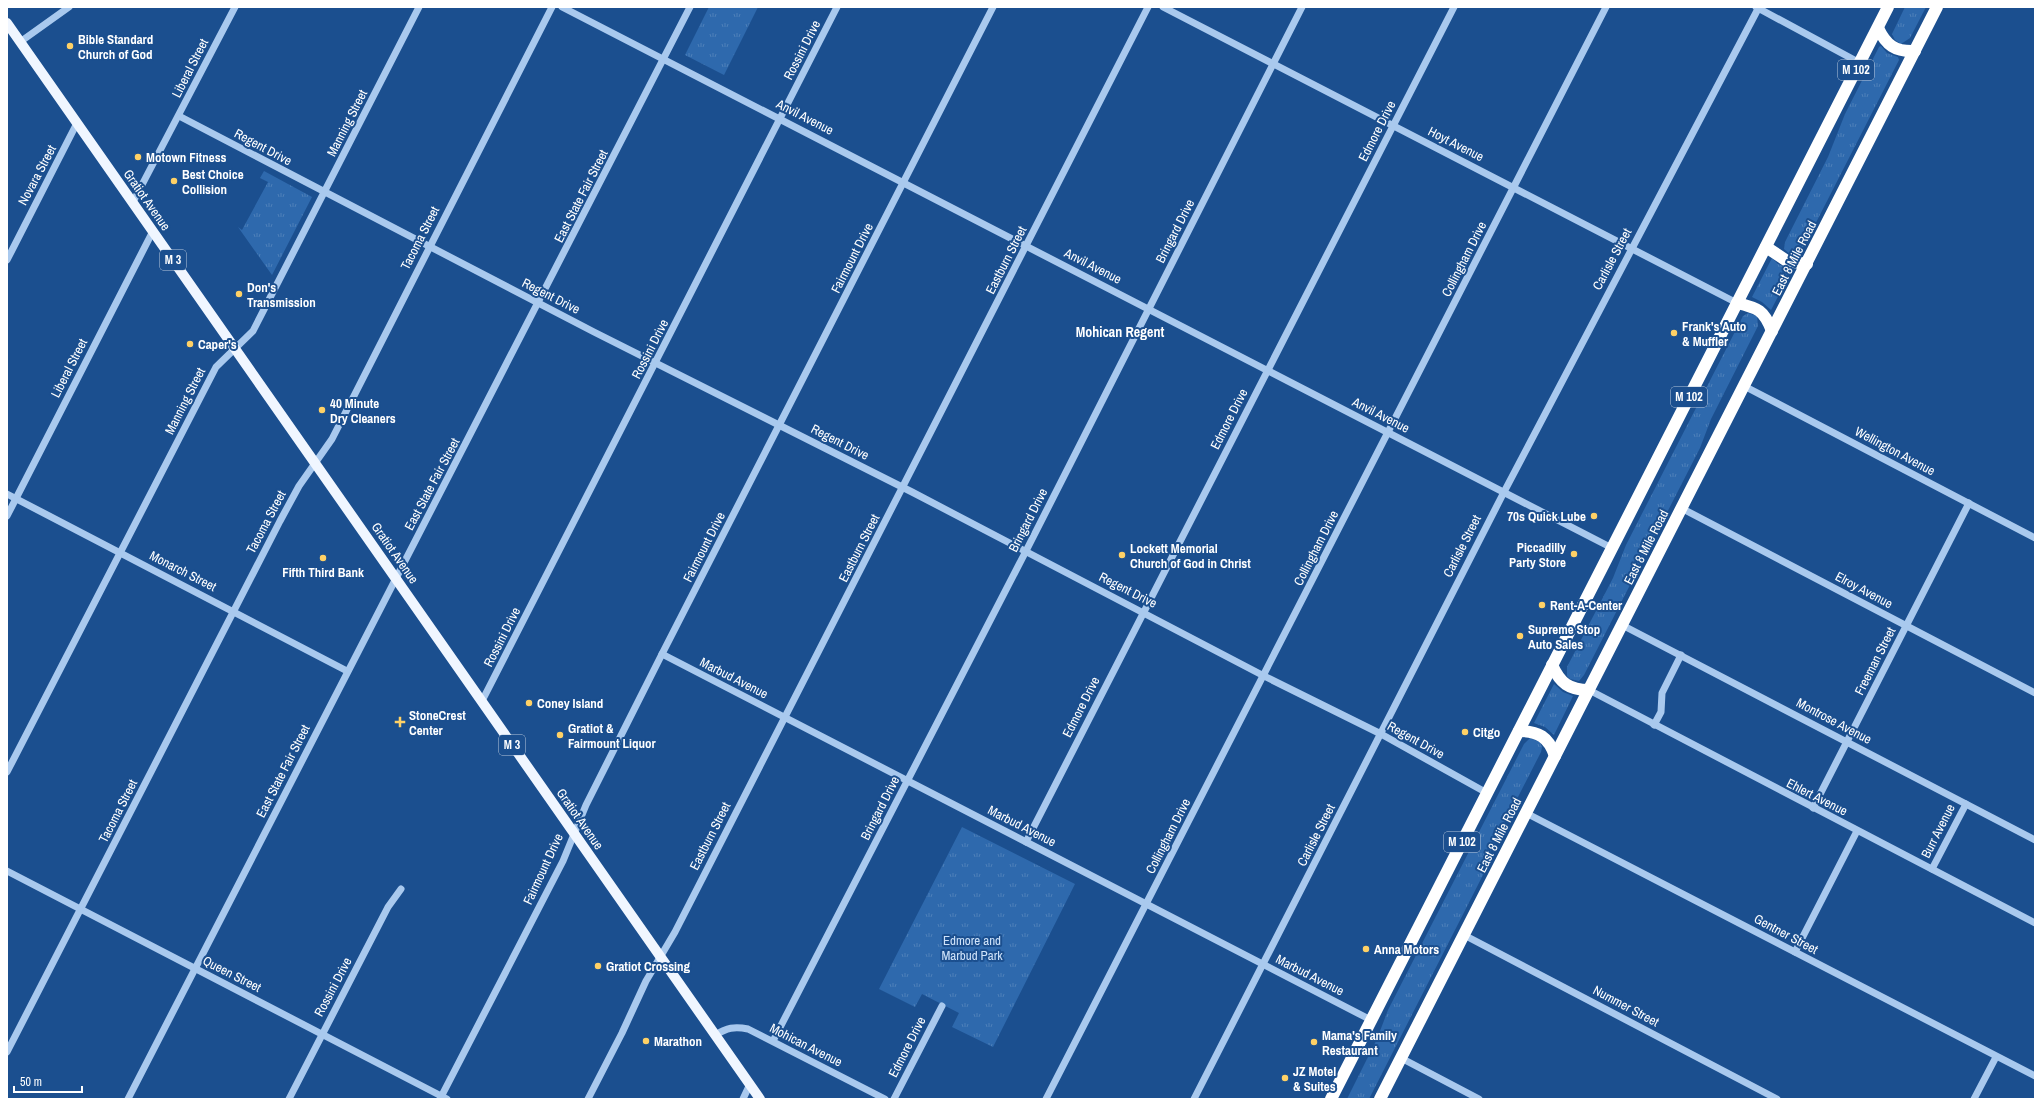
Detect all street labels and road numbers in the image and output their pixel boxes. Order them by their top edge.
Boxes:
street label: Rossini Drive [780,17,824,83]
street label: Liberal Street [168,36,212,100]
road number: M 102 [1838,60,1874,80]
street label: Manning Street [323,87,371,159]
street label: Anvil Avenue [773,95,837,139]
street label: Edmore Drive [1354,98,1400,164]
street label: Hoyt Avenue [1425,123,1487,165]
street label: Regent Drive [231,125,295,169]
street label: Novara Street [14,142,60,208]
street label: East State Fair Street [550,147,612,245]
street label: Gratiot Avenue [120,166,174,234]
street label: Bringard Drive [1152,196,1198,266]
street label: Tacoma Street [397,203,443,273]
street label: Collingham Drive [1438,218,1490,300]
street label: East 8 Mile Road [1768,218,1820,298]
street label: Fairmount Drive [827,220,877,296]
street label: Eastburn Street [982,223,1030,297]
street label: Carlisle Street [1589,225,1635,293]
street label: Anvil Avenue [1061,244,1125,288]
road number: M 3 [160,250,186,270]
street label: Regent Drive [519,274,583,318]
street label: Rossini Drive [628,316,672,382]
street label: Liberal Street [47,336,91,400]
street label: Manning Street [161,365,209,437]
street label: Edmore Drive [1206,386,1252,452]
road number: M 102 [1671,387,1707,407]
street label: Anvil Avenue [1349,393,1413,437]
street label: Regent Drive [808,420,872,464]
street label: Wellington Avenue [1852,423,1938,479]
street label: East State Fair Street [401,435,463,533]
street label: Bringard Drive [1005,485,1051,555]
street label: Tacoma Street [242,488,290,556]
street label: Collingham Drive [1290,507,1342,589]
street label: East 8 Mile Road [1620,507,1672,587]
street label: Fairmount Drive [679,509,729,585]
street label: Eastburn Street [835,511,883,585]
street label: Carlisle Street [1439,512,1485,580]
street label: Gratiot Avenue [368,519,422,587]
street label: Monarch Street [147,547,219,595]
street label: Regent Drive [1096,568,1160,612]
street label: Elroy Avenue [1832,568,1896,612]
street label: Rossini Drive [480,604,524,670]
street label: Freeman Street [1851,624,1899,698]
street label: Marbud Avenue [697,654,771,703]
street label: Edmore Drive [1058,674,1104,740]
street label: Montrose Avenue [1793,694,1875,748]
street label: Regent Drive [1384,717,1448,763]
street label: East State Fair Street [252,722,314,820]
road number: M 3 [499,735,525,755]
street label: Bringard Drive [857,773,903,843]
street label: Ehlert Avenue [1784,774,1850,820]
street label: Tacoma Street [95,776,141,846]
street label: Gratiot Avenue [553,785,607,853]
street label: Collingham Drive [1142,795,1194,877]
street label: East 8 Mile Road [1473,795,1525,875]
street label: Eastburn Street [686,799,734,873]
street label: Carlisle Street [1293,801,1339,869]
street label: Burr Avenue [1917,801,1959,861]
street label: Marbud Avenue [985,802,1059,851]
street label: Fairmount Drive [519,831,567,907]
road number: M 102 [1444,832,1480,852]
street label: Gentner Street [1751,910,1821,958]
street label: Marbud Avenue [1273,951,1347,1000]
street label: Queen Street [200,952,264,996]
street label: Rossini Drive [310,954,356,1020]
street label: Nummer Street [1590,982,1662,1030]
street label: Edmore Drive [884,1014,930,1080]
street label: Mohican Avenue [767,1019,845,1071]

